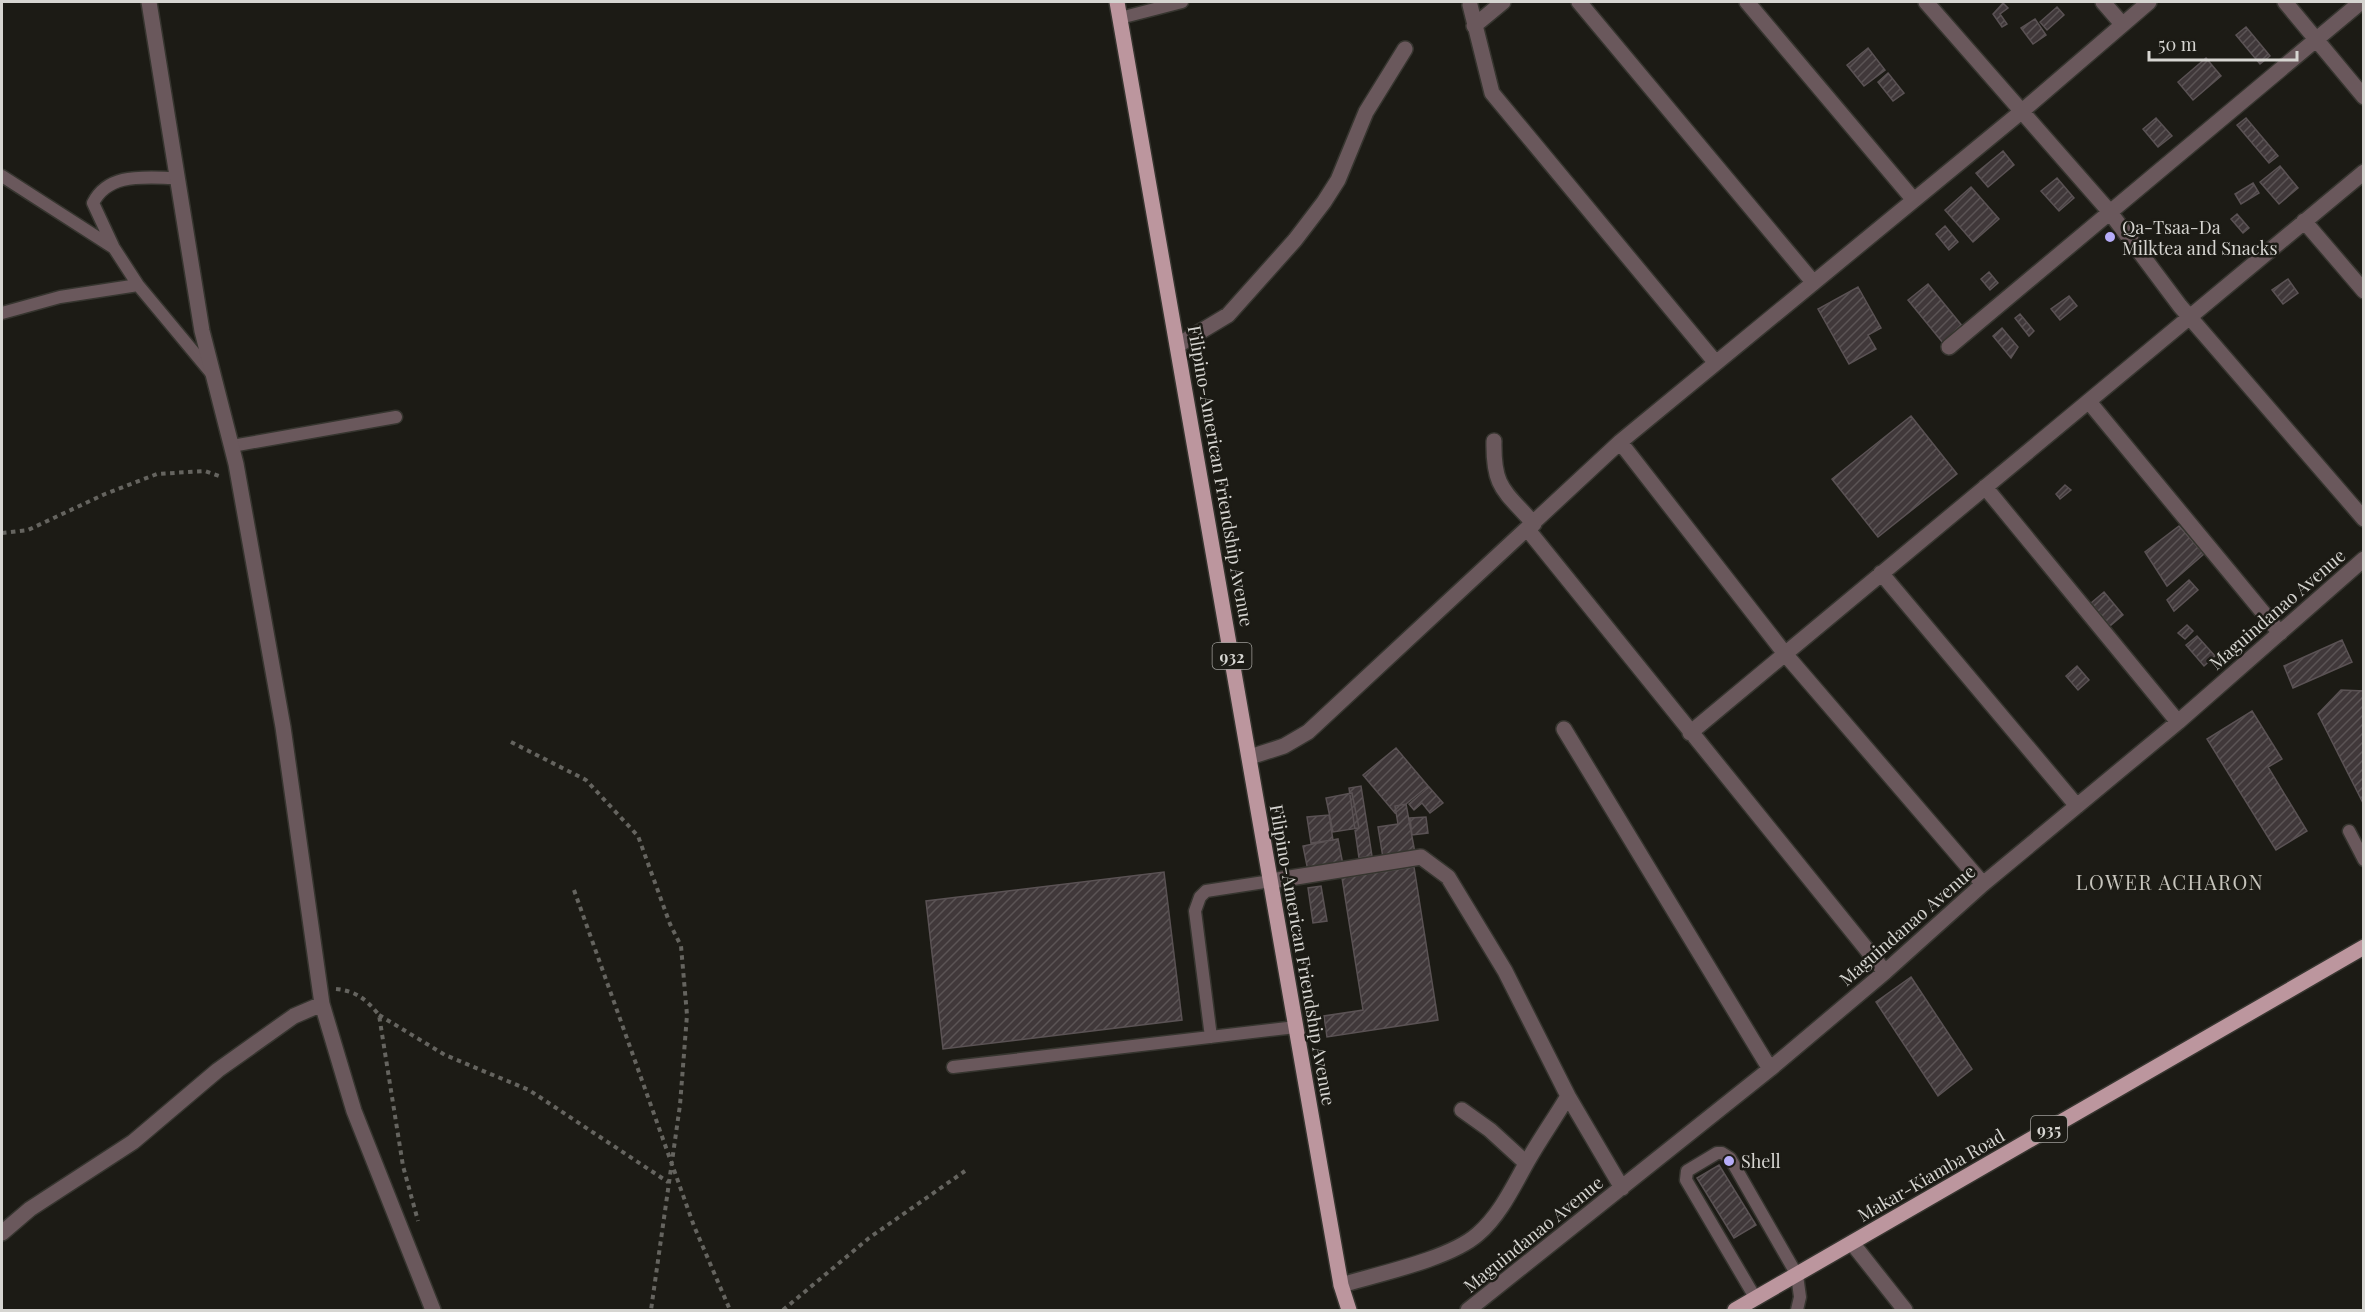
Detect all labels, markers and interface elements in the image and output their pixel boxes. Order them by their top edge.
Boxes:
scale bar [2149,24,2298,62]
text: 50 m [2158,32,2197,56]
place label: Qa-Tsaa-Da Milktea and Snacks [2122,215,2277,260]
marker: Qa-Tsaa-Da Milktea and Snacks [2103,230,2117,244]
street label: Filipino-American Friendship Avenue [1183,324,1259,628]
street label: Maguindanao Avenue [2204,543,2350,675]
road number: 932 [1212,643,1252,669]
street label: Filipino-American Friendship Avenue [1265,803,1341,1107]
street label: Maguindanao Avenue [1834,859,1980,991]
district label: LOWER ACHARON [2076,868,2264,895]
road number: 935 [2031,1116,2067,1142]
street label: Makar-Kiamba Road [1853,1123,2009,1227]
place label: Shell [1741,1149,1781,1173]
marker: Shell [1722,1154,1736,1168]
street label: Maguindanao Avenue [1458,1170,1608,1298]

